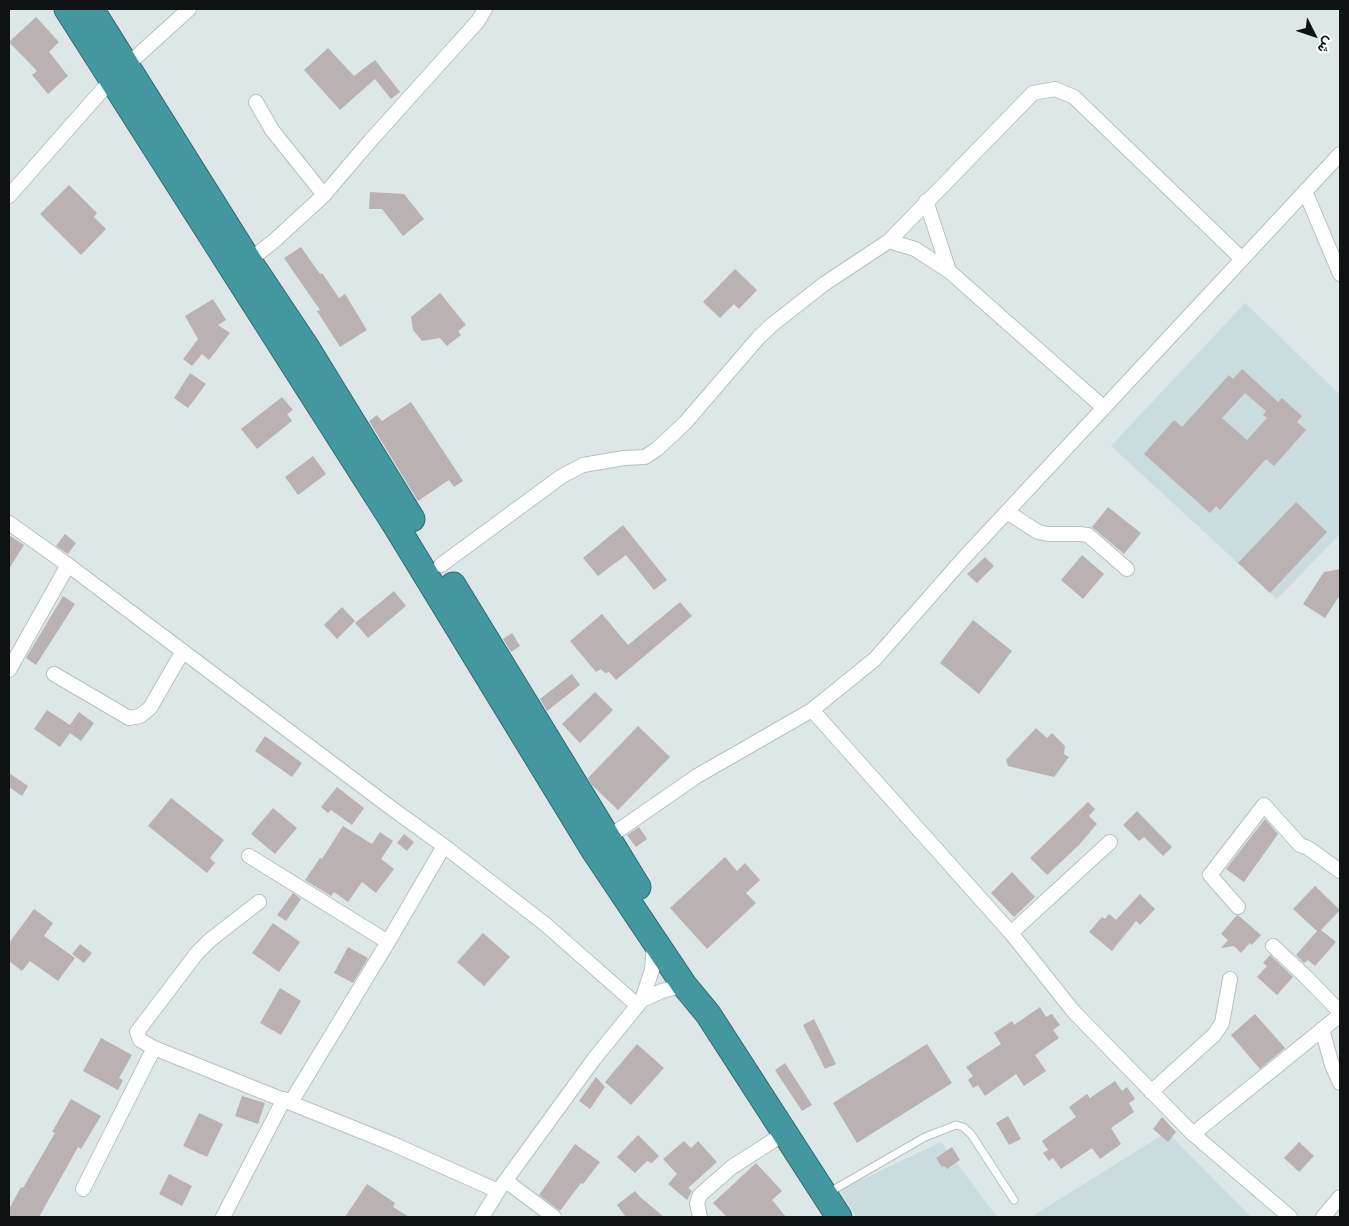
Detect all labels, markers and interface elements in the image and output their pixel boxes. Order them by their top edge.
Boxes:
north arrow [1289,10,1339,60]
text: ش [1314,33,1338,57]

